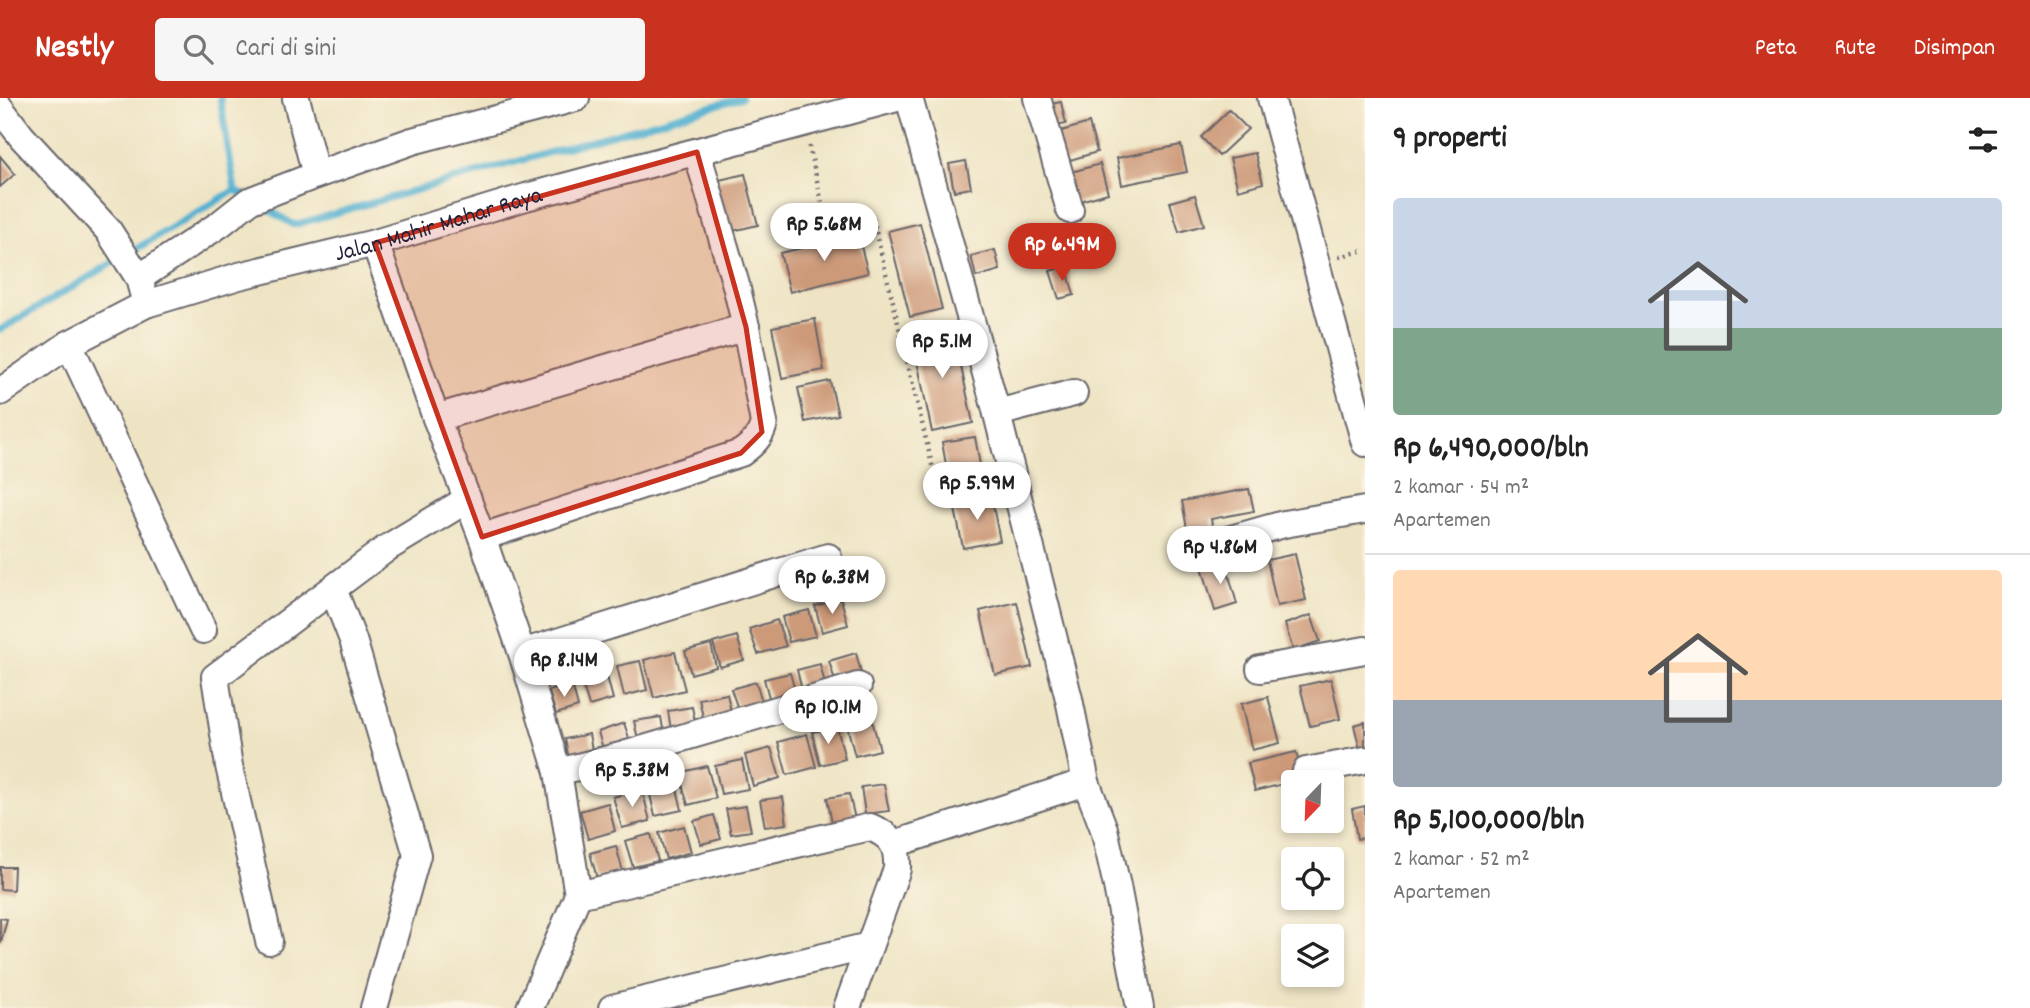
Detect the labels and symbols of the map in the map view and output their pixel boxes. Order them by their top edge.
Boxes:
street label: Jalan Mahir Mahar Raya [332,179,547,272]
pin: Rp 5.68M [752,204,896,263]
pin: Rp 6.49M [990,223,1134,283]
pin: Rp 5.1M [877,320,1007,380]
pin: Rp 5.99M [905,462,1049,522]
pin: Rp 4.86M [1148,526,1292,586]
pin: Rp 6.38M [760,556,904,616]
pin: Rp 8.14M [492,640,636,699]
pin: Rp 10.1M [756,686,900,746]
pin: Rp 5.38M [560,750,704,809]
north arrow [1281,770,1344,833]

